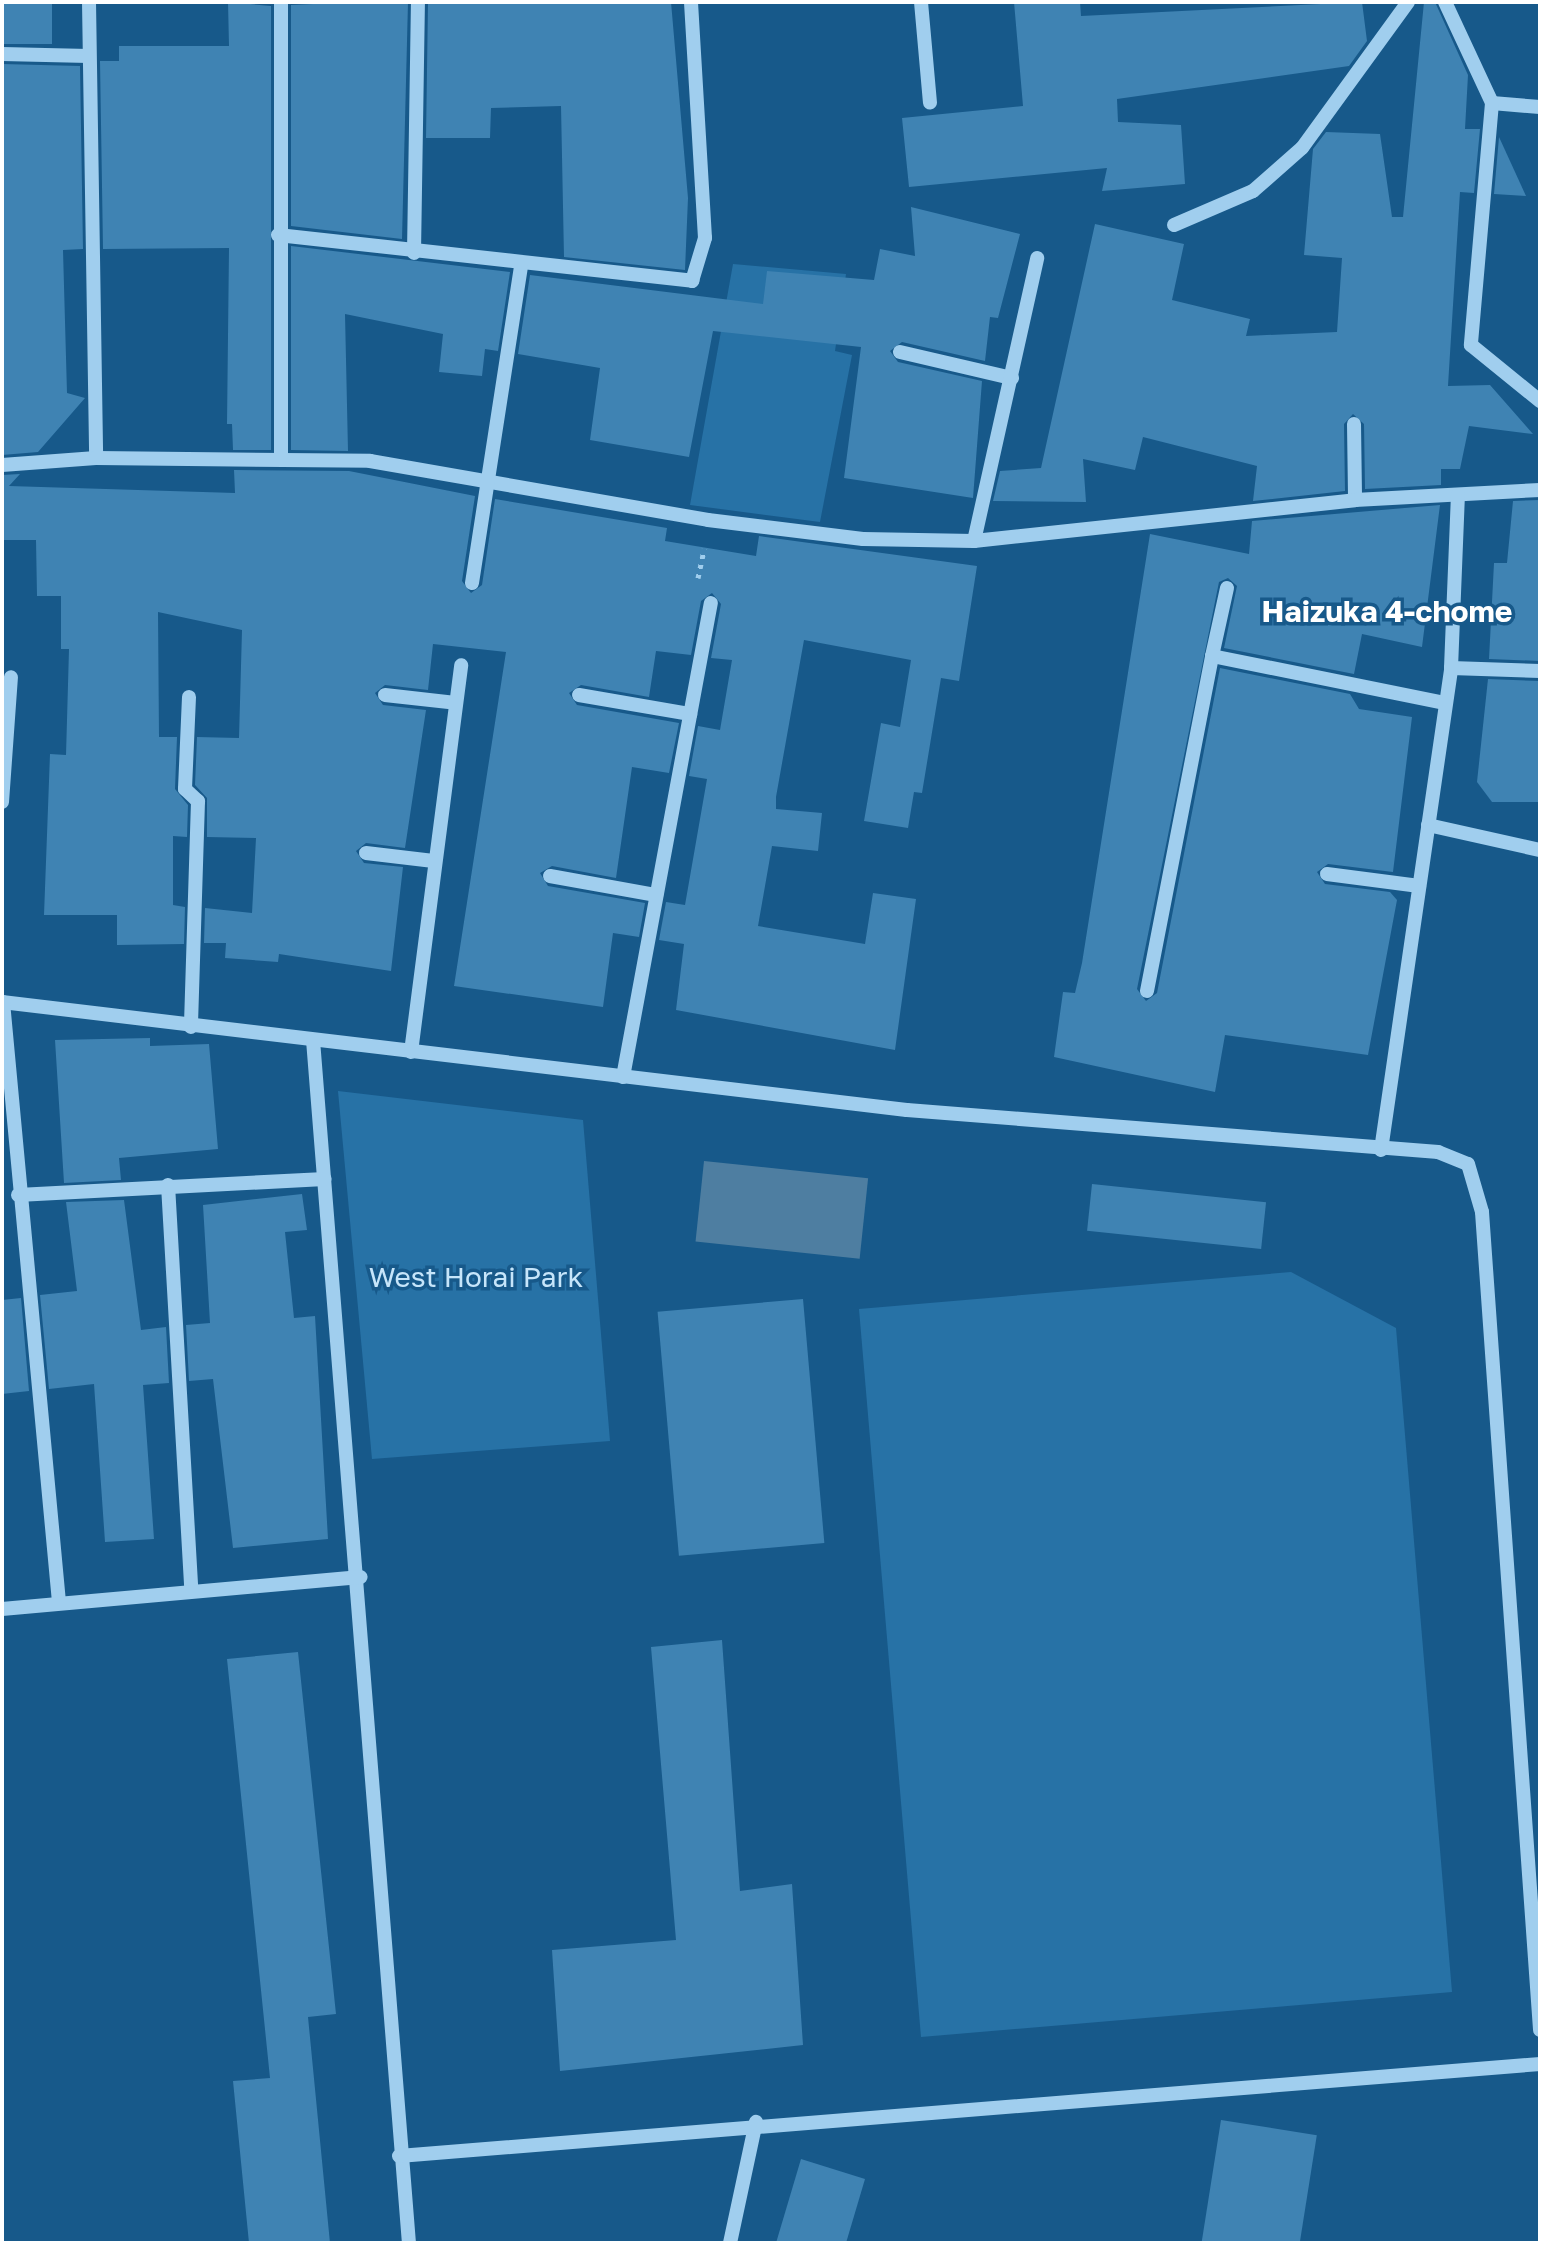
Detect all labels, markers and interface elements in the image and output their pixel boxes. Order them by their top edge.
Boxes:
district label: Haizuka 4-chome [1261,593,1513,629]
park label: West Horai Park [369,1260,583,1294]

